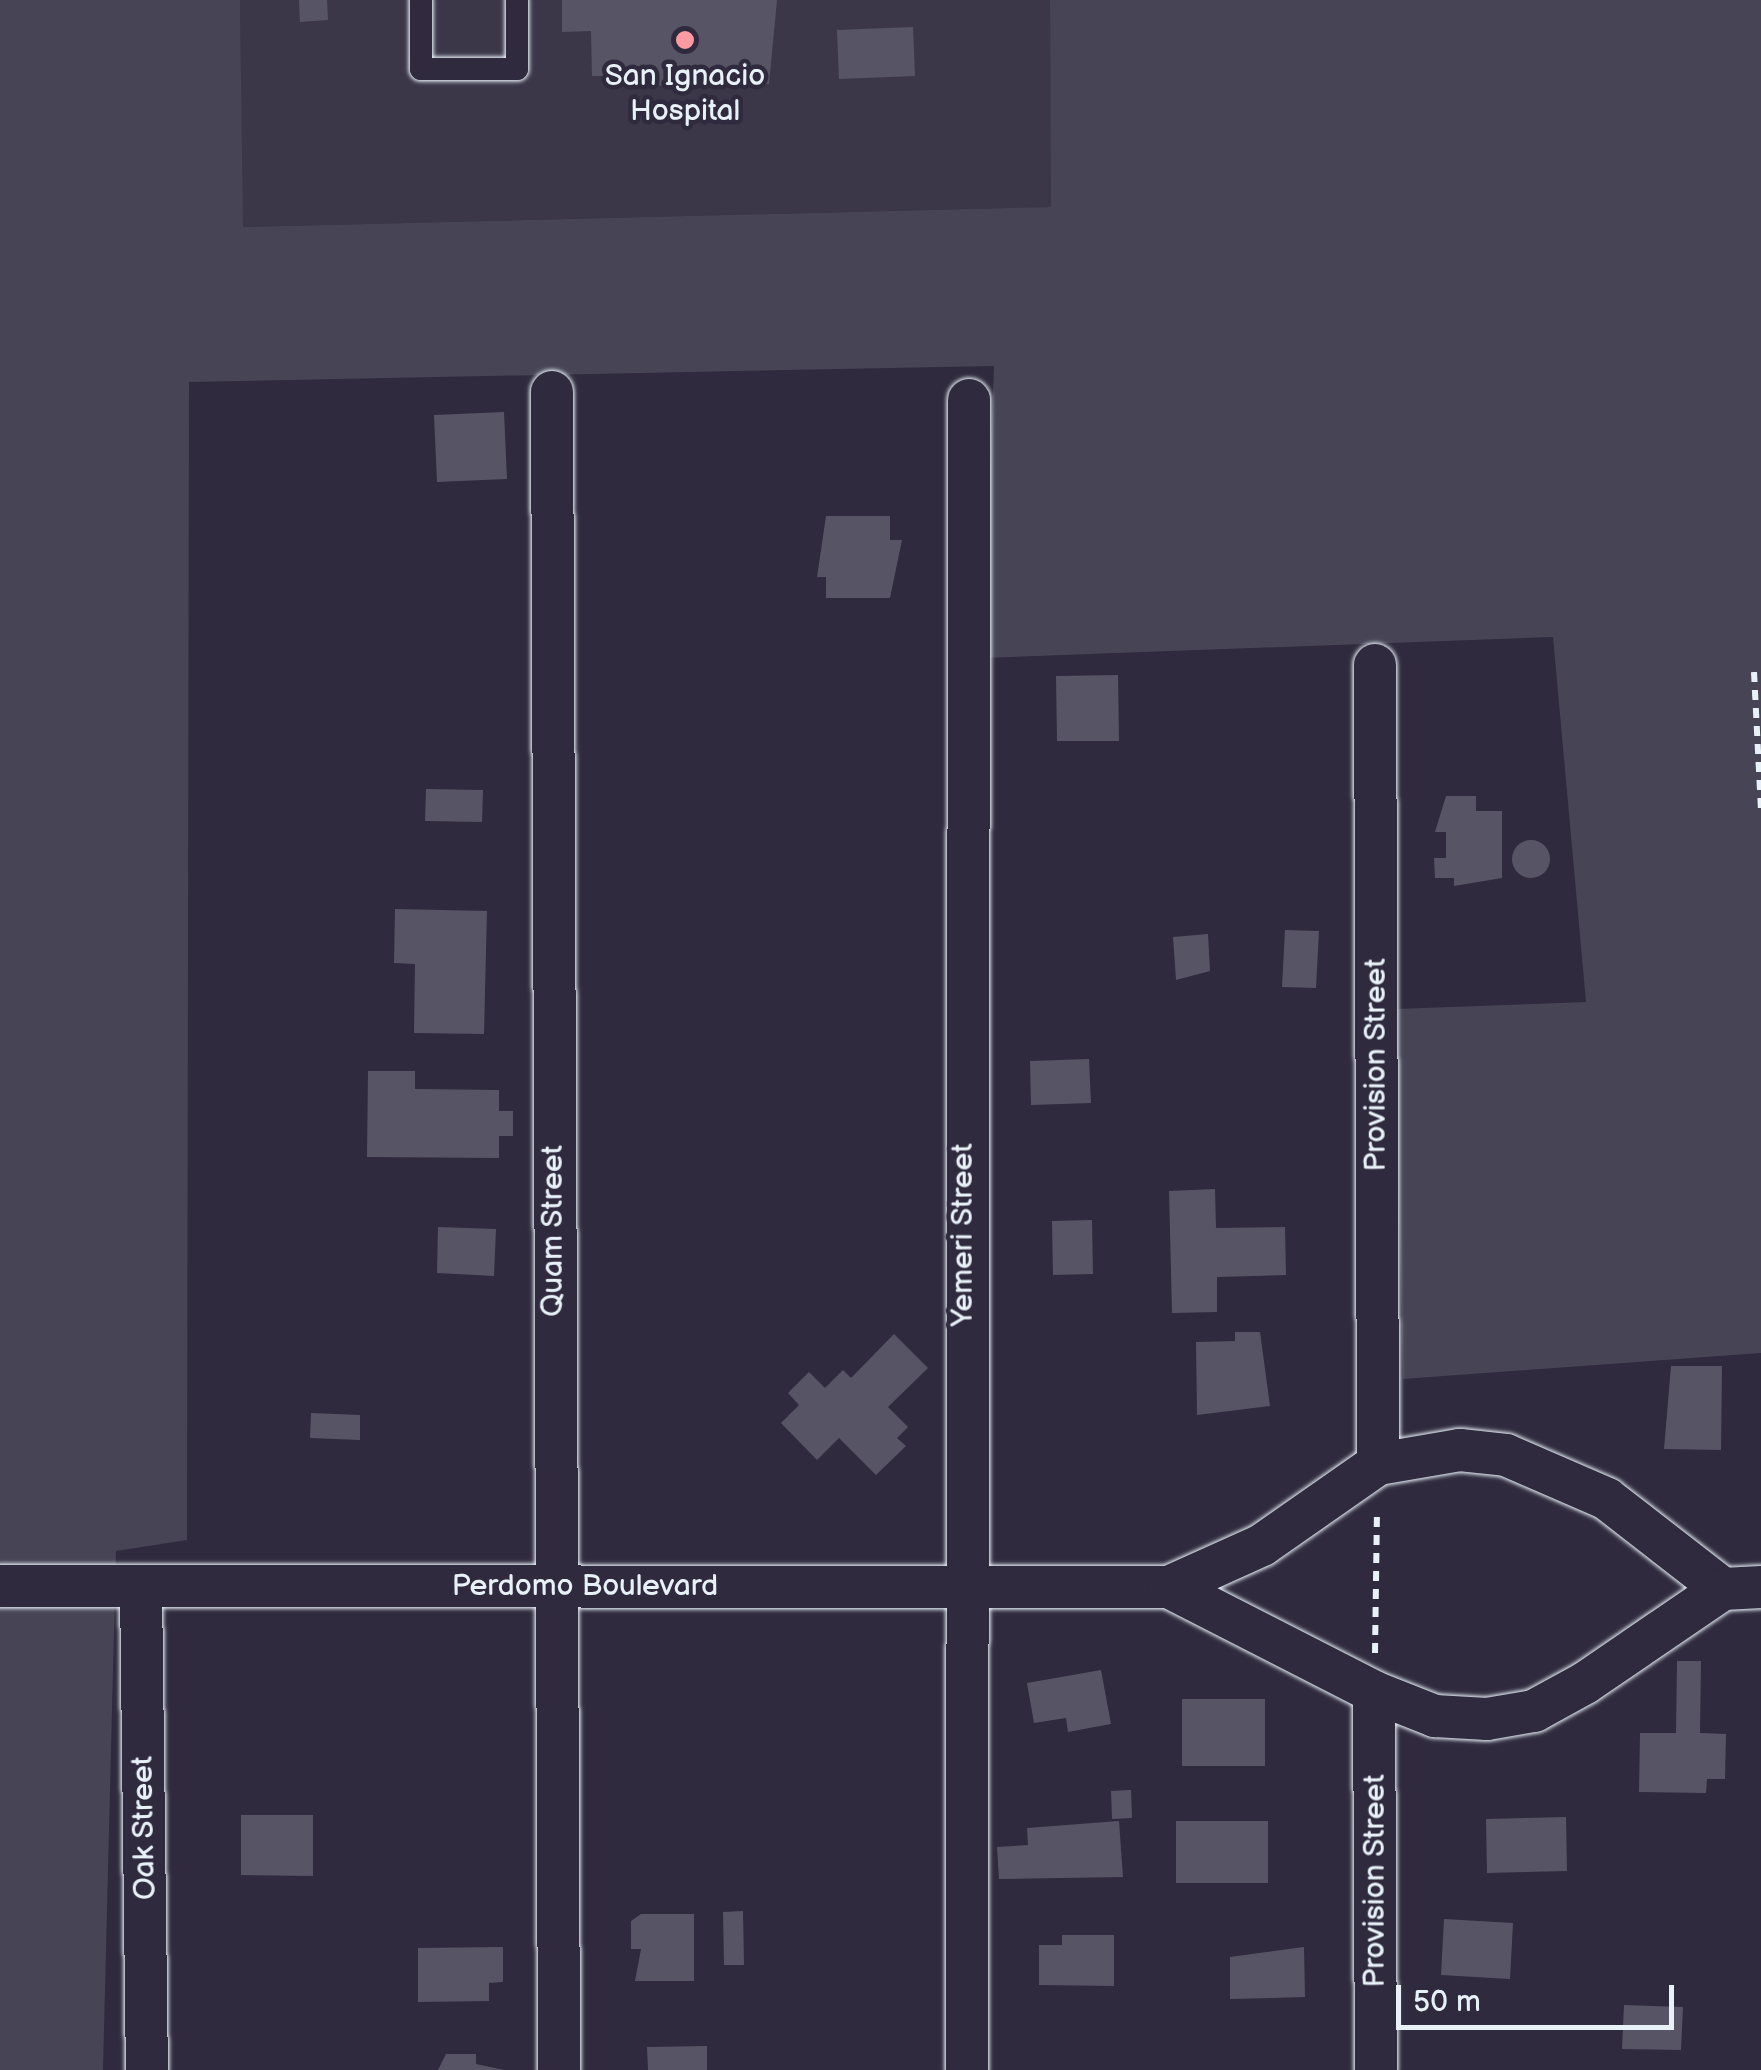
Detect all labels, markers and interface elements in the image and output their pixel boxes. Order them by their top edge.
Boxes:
marker: San Ignacio Hospital [672,27,698,53]
place label: San Ignacio Hospital [605,58,765,128]
street label: Provision Street [1358,958,1394,1172]
street label: Yemeri Street [945,1143,981,1327]
street label: Quam Street [535,1145,571,1317]
street label: Perdomo Boulevard [452,1568,718,1604]
street label: Oak Street [125,1755,163,1901]
street label: Provision Street [1357,1774,1393,1988]
scale bar [1401,1965,1678,2027]
text: 50 m [1413,1984,1481,2020]

